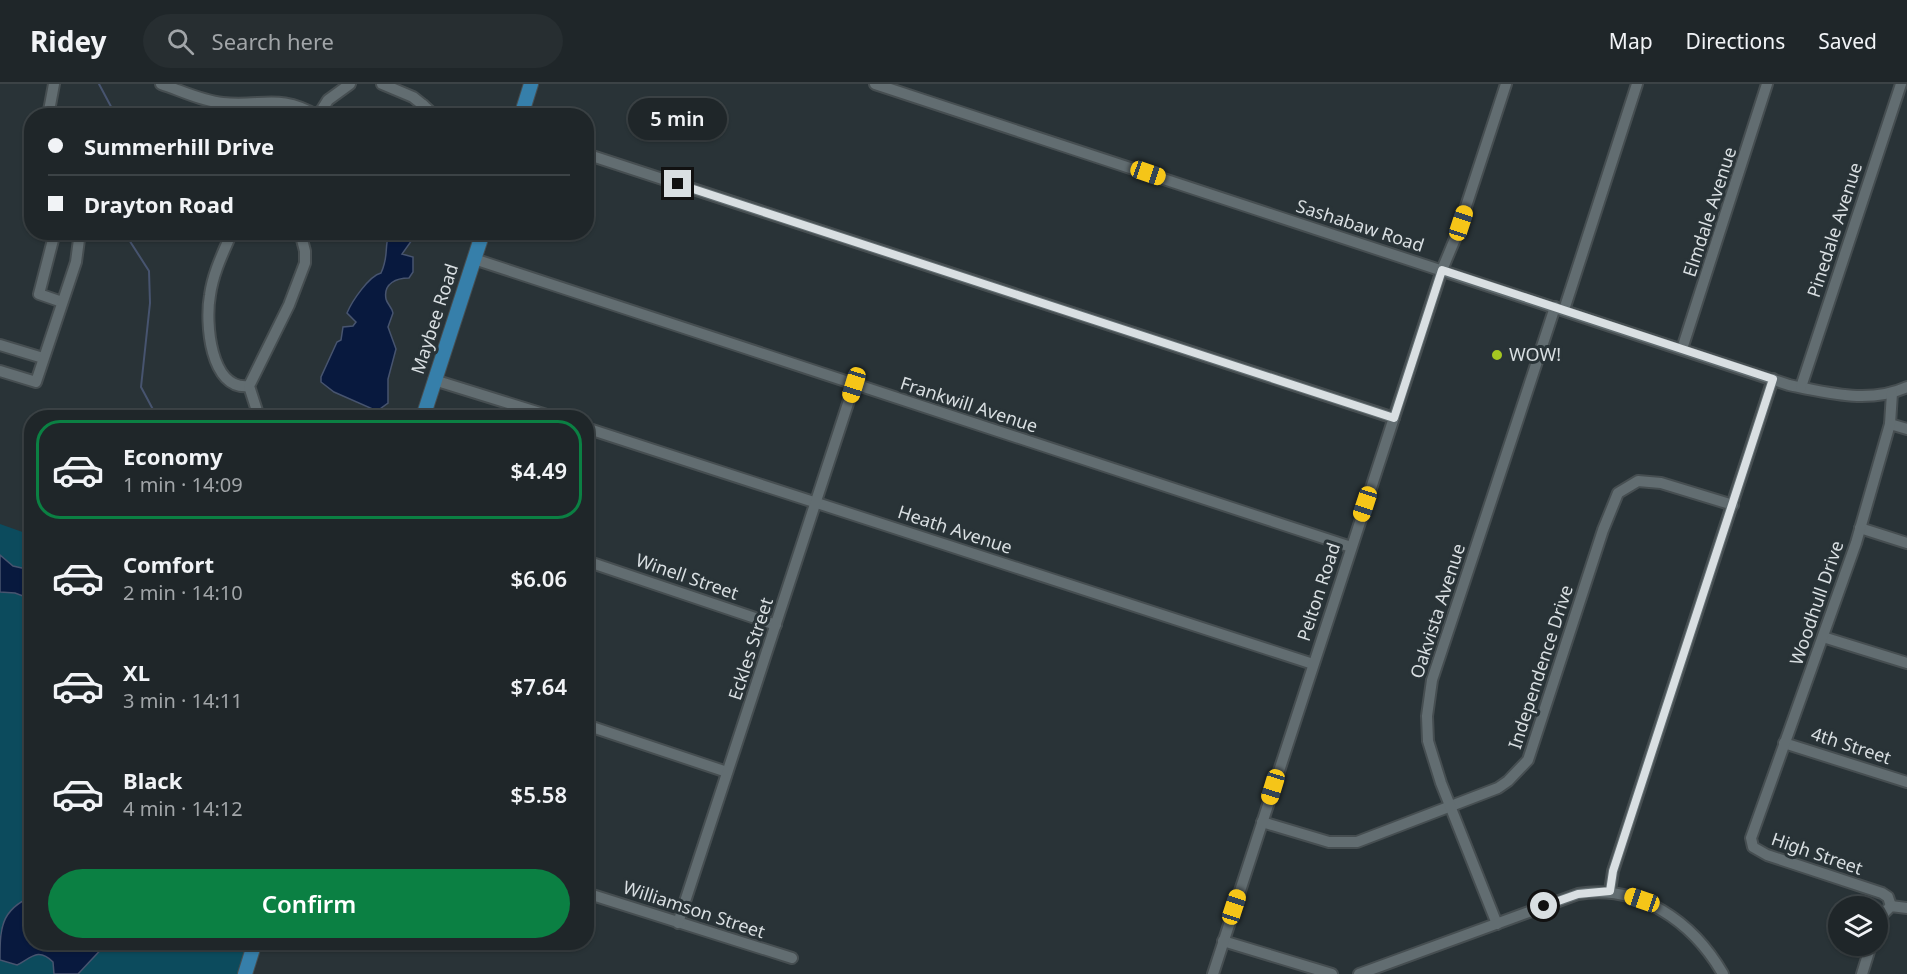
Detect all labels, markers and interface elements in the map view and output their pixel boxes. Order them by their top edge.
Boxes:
search box [143,14,563,68]
text: Ridey [30,22,107,60]
icon: search [164,25,197,58]
text: Search here [212,26,334,56]
text: Map [1609,27,1653,55]
text: Directions [1686,27,1785,55]
text: Saved [1818,27,1877,55]
callout: 5 min [628,97,728,139]
text: 5 min [650,105,705,132]
text: Summerhill Drive [84,131,274,161]
street label: Elmdale Avenue [1677,144,1741,280]
car [1128,159,1168,187]
street label: Pinedale Avenue [1801,159,1867,300]
route end [664,170,691,197]
text: Drayton Road [84,189,234,219]
street label: Sashabaw Road [1293,193,1427,257]
car [1447,203,1475,243]
street label: Maybee Road [405,260,463,377]
place label: WOW! [1509,342,1561,366]
marker: WOW! [1490,348,1504,362]
car [840,365,868,405]
street label: Frankwill Avenue [897,371,1041,438]
text: Economy [123,441,222,471]
icon: car [51,443,105,497]
text: $4.49 [511,455,567,485]
text: 1 min · 14:09 [123,471,243,498]
car [1351,484,1379,524]
street label: Heath Avenue [895,499,1016,559]
street label: Woodhull Drive [1784,537,1849,668]
street label: Pelton Road [1291,539,1345,644]
street label: Oakvista Avenue [1404,540,1470,681]
street label: Winell Street [633,547,742,605]
text: Comfort [123,549,214,579]
icon: car [51,551,105,605]
text: $6.06 [511,563,567,593]
text: 2 min · 14:10 [123,579,243,606]
street label: Independence Drive [1502,582,1578,752]
street label: Eckles Street [722,594,778,703]
text: XL [123,657,150,687]
icon: car [51,659,105,713]
text: $7.64 [511,671,567,701]
text: 3 min · 14:11 [123,687,243,714]
street label: 4th Street [1808,721,1895,769]
text: Black [123,765,182,795]
icon: car [51,767,105,821]
car [1259,767,1287,807]
text: $5.58 [511,779,567,809]
text: 4 min · 14:12 [123,795,243,822]
street label: High Street [1768,826,1867,880]
button: Confirm [48,869,570,938]
street label: Williamson Street [620,875,769,943]
car [1622,886,1662,914]
car [1220,887,1248,927]
route start [1530,892,1557,919]
map controls [1828,896,1888,956]
button: layers [1828,896,1888,956]

